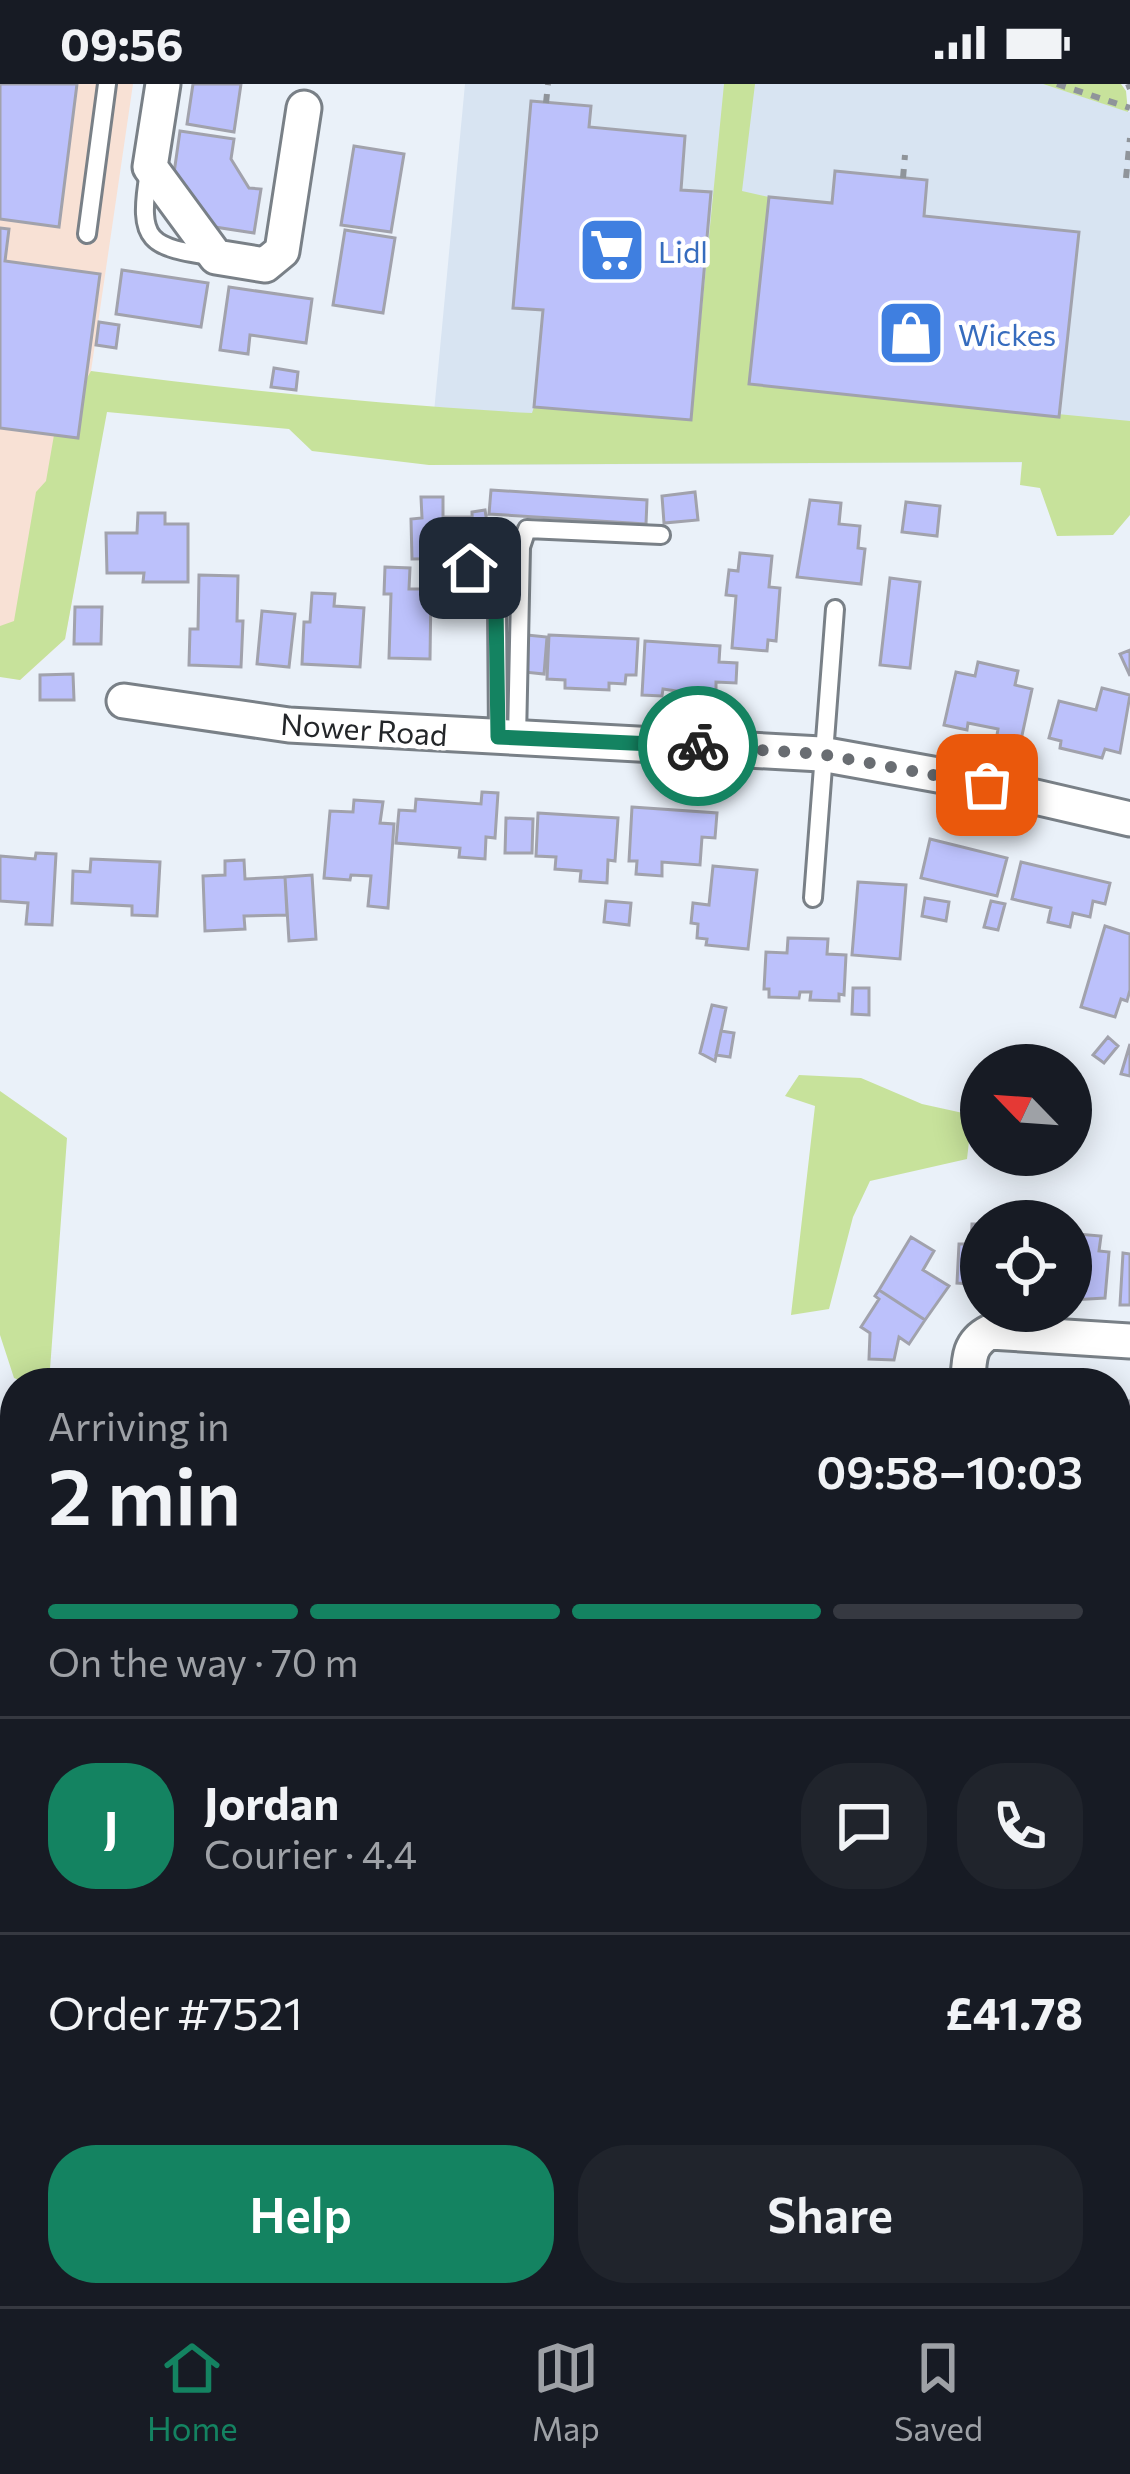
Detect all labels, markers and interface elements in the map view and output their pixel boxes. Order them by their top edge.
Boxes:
text: 09:56 [60,15,184,70]
supermarket icon: Lidl [577,215,647,285]
place label: Lidl [658,232,708,269]
shop icon: Wickes [876,298,946,368]
place label: Wickes [958,315,1056,352]
pin [419,517,521,619]
icon: home [437,535,503,601]
courier [638,686,758,806]
street label: Nower Road [279,704,449,752]
icon: bike [665,713,731,779]
pin [936,734,1038,836]
icon: bag [954,752,1020,818]
north arrow [960,1044,1092,1176]
map controls [960,1044,1092,1332]
button: locate [960,1200,1092,1332]
text: Arriving in [48,1401,229,1449]
text: 09:58–10:03 [816,1443,1083,1498]
text: 2 min [48,1446,241,1541]
text: On the way · 70 m [48,1637,359,1685]
button: chat [801,1763,927,1889]
button: phone [957,1763,1083,1889]
text: Jordan [204,1774,339,1829]
text: J [104,1798,118,1853]
text: Courier · 4.4 [204,1829,417,1877]
text: Order #7521 [48,1984,303,2039]
text: £41.78 [945,1984,1083,2039]
button: Help [48,2145,554,2283]
button: Share [578,2145,1083,2283]
tab: Home [147,2335,238,2448]
tab: Map [532,2335,600,2448]
tab: Saved [894,2335,983,2448]

